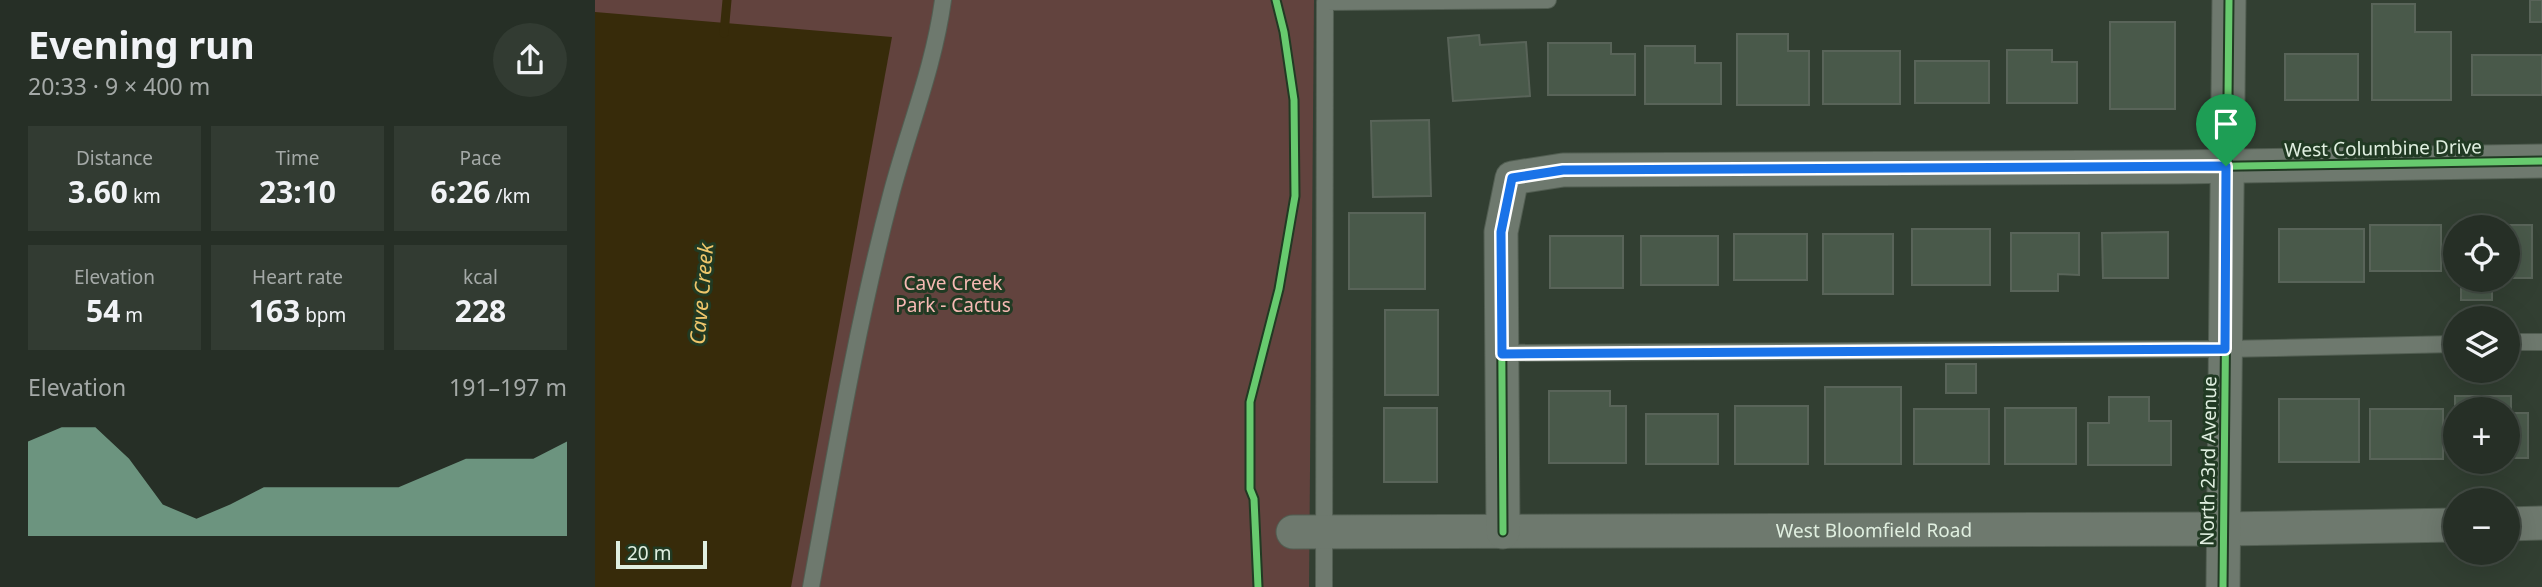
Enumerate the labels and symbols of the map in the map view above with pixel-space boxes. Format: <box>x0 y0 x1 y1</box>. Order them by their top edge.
pin <box>2196 94 2256 166</box>
street label: West Columbine Drive <box>2284 133 2482 163</box>
water label: Cave Creek <box>683 240 720 346</box>
park label: Cave Creek Park - Cactus <box>895 270 1011 318</box>
street label: North 23rd Avenue <box>2194 376 2222 546</box>
street label: West Bloomfield Road <box>1776 517 1972 543</box>
scale bar <box>616 538 707 570</box>

